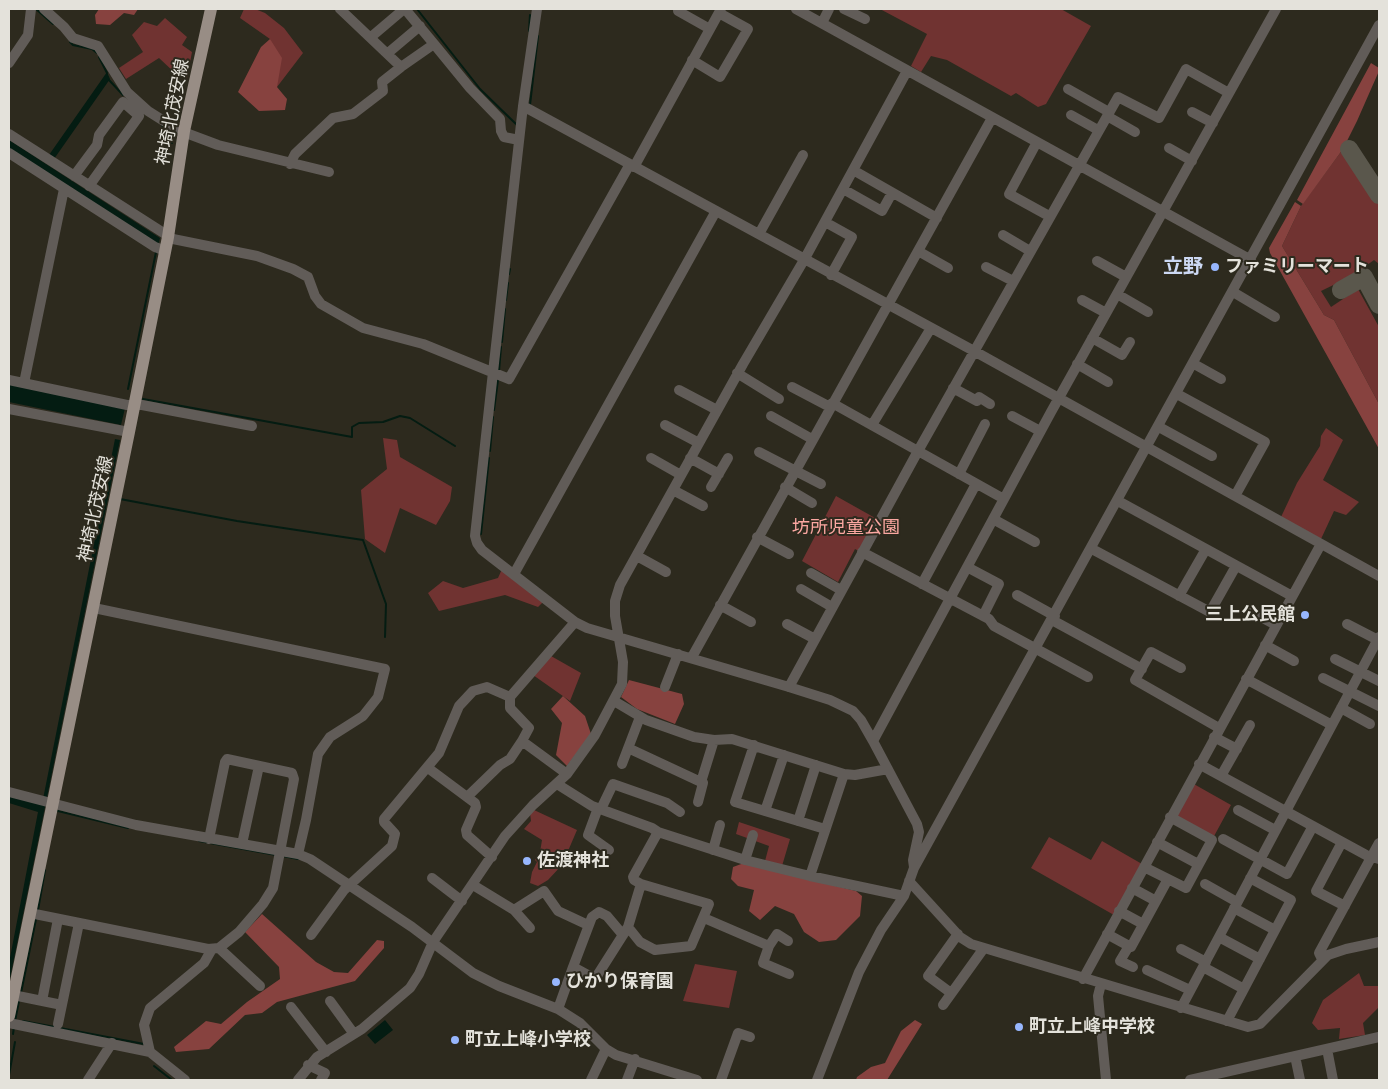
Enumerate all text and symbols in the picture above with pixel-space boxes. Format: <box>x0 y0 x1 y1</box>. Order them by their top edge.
street label: 神埼北茂安線 <box>152 57 194 167</box>
district label: 立野 <box>1163 255 1203 279</box>
place label: ファミリーマート <box>1225 256 1369 278</box>
marker: ファミリーマート <box>1209 261 1221 273</box>
street label: 神埼北茂安線 <box>74 454 118 564</box>
park label: 坊所児童公園 <box>792 517 900 539</box>
place label: 三上公民館 <box>1205 604 1295 626</box>
marker: 三上公民館 <box>1299 609 1311 621</box>
place label: 佐渡神社 <box>537 850 609 872</box>
marker: 佐渡神社 <box>521 855 533 867</box>
place label: ひかり保育園 <box>566 971 674 993</box>
marker: ひかり保育園 <box>550 976 562 988</box>
place label: 町立上峰中学校 <box>1029 1016 1155 1038</box>
marker: 町立上峰中学校 <box>1013 1021 1025 1033</box>
place label: 町立上峰小学校 <box>465 1029 591 1051</box>
marker: 町立上峰小学校 <box>449 1034 461 1046</box>

